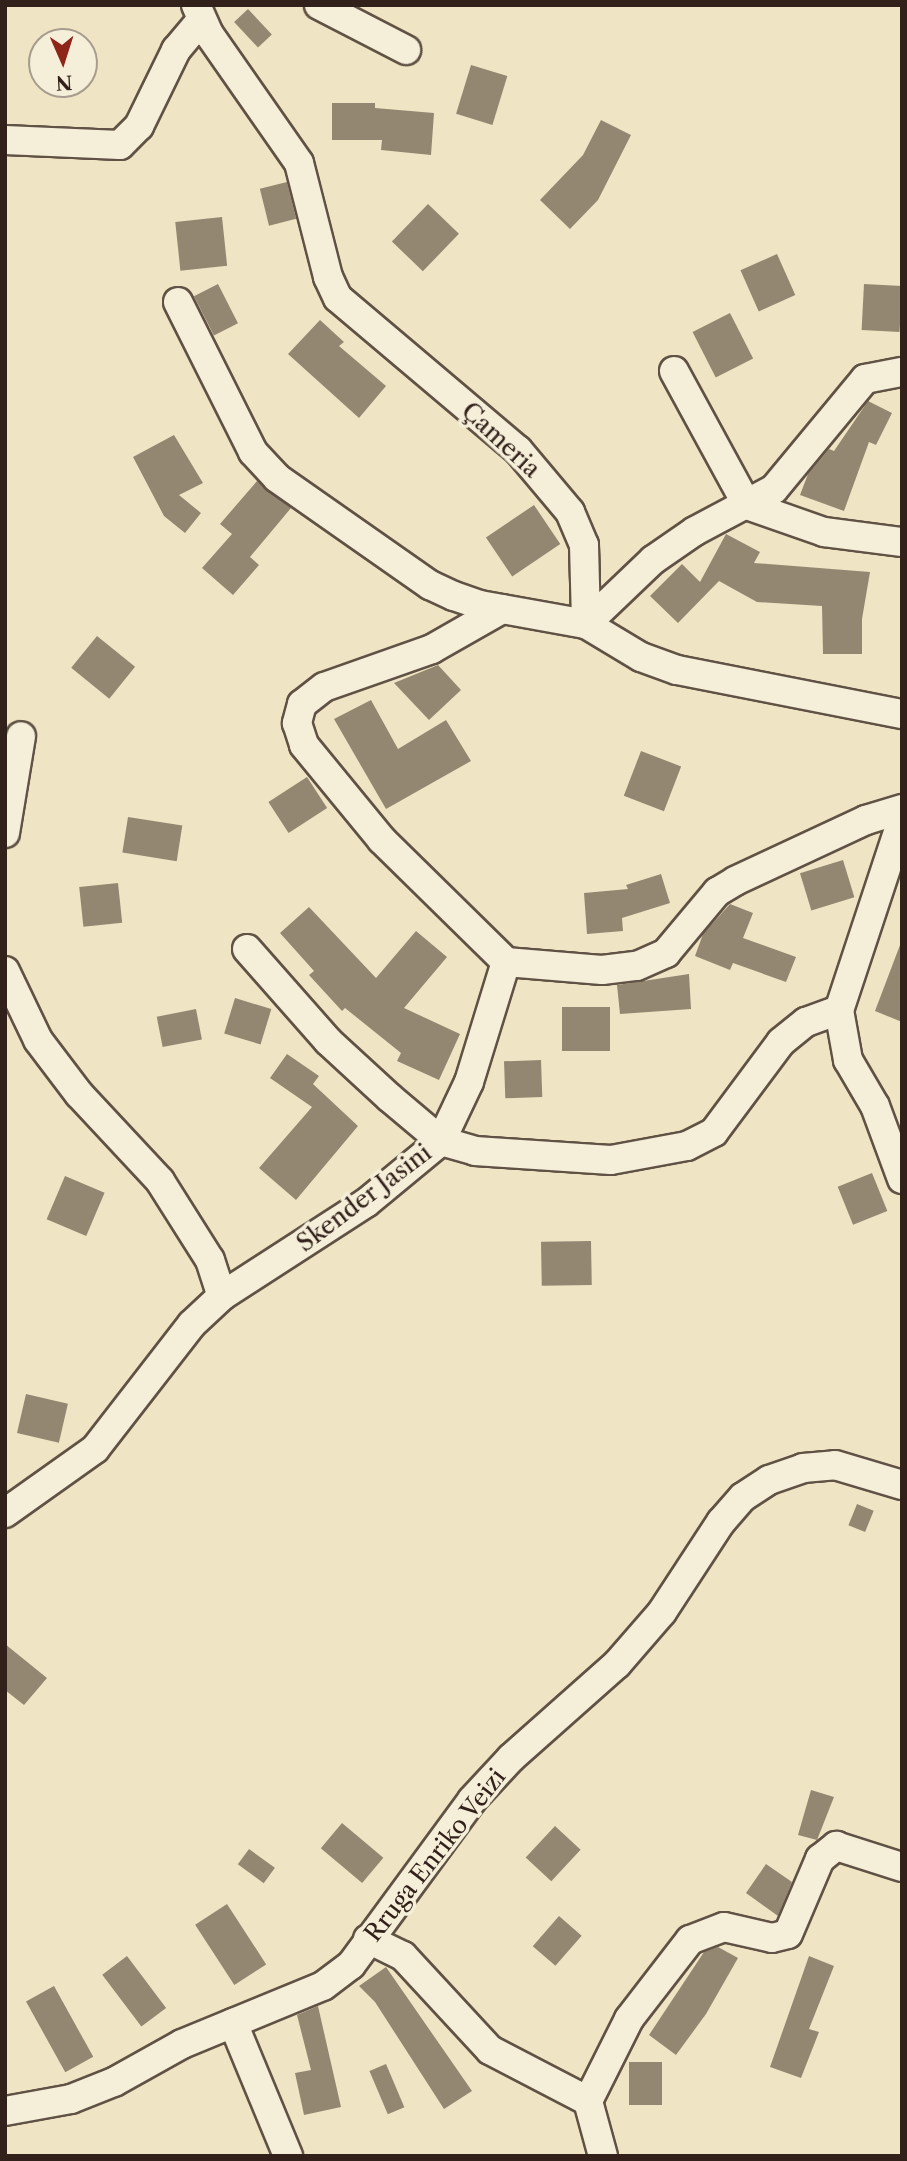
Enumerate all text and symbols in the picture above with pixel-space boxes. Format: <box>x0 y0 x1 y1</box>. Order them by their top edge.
north arrow <box>28 28 98 98</box>
text: N <box>55 71 73 94</box>
street label: Çameria <box>456 396 546 484</box>
street label: Skender Jasini <box>291 1138 437 1258</box>
street label: Rruga Enriko Veizi <box>358 1762 512 1948</box>

